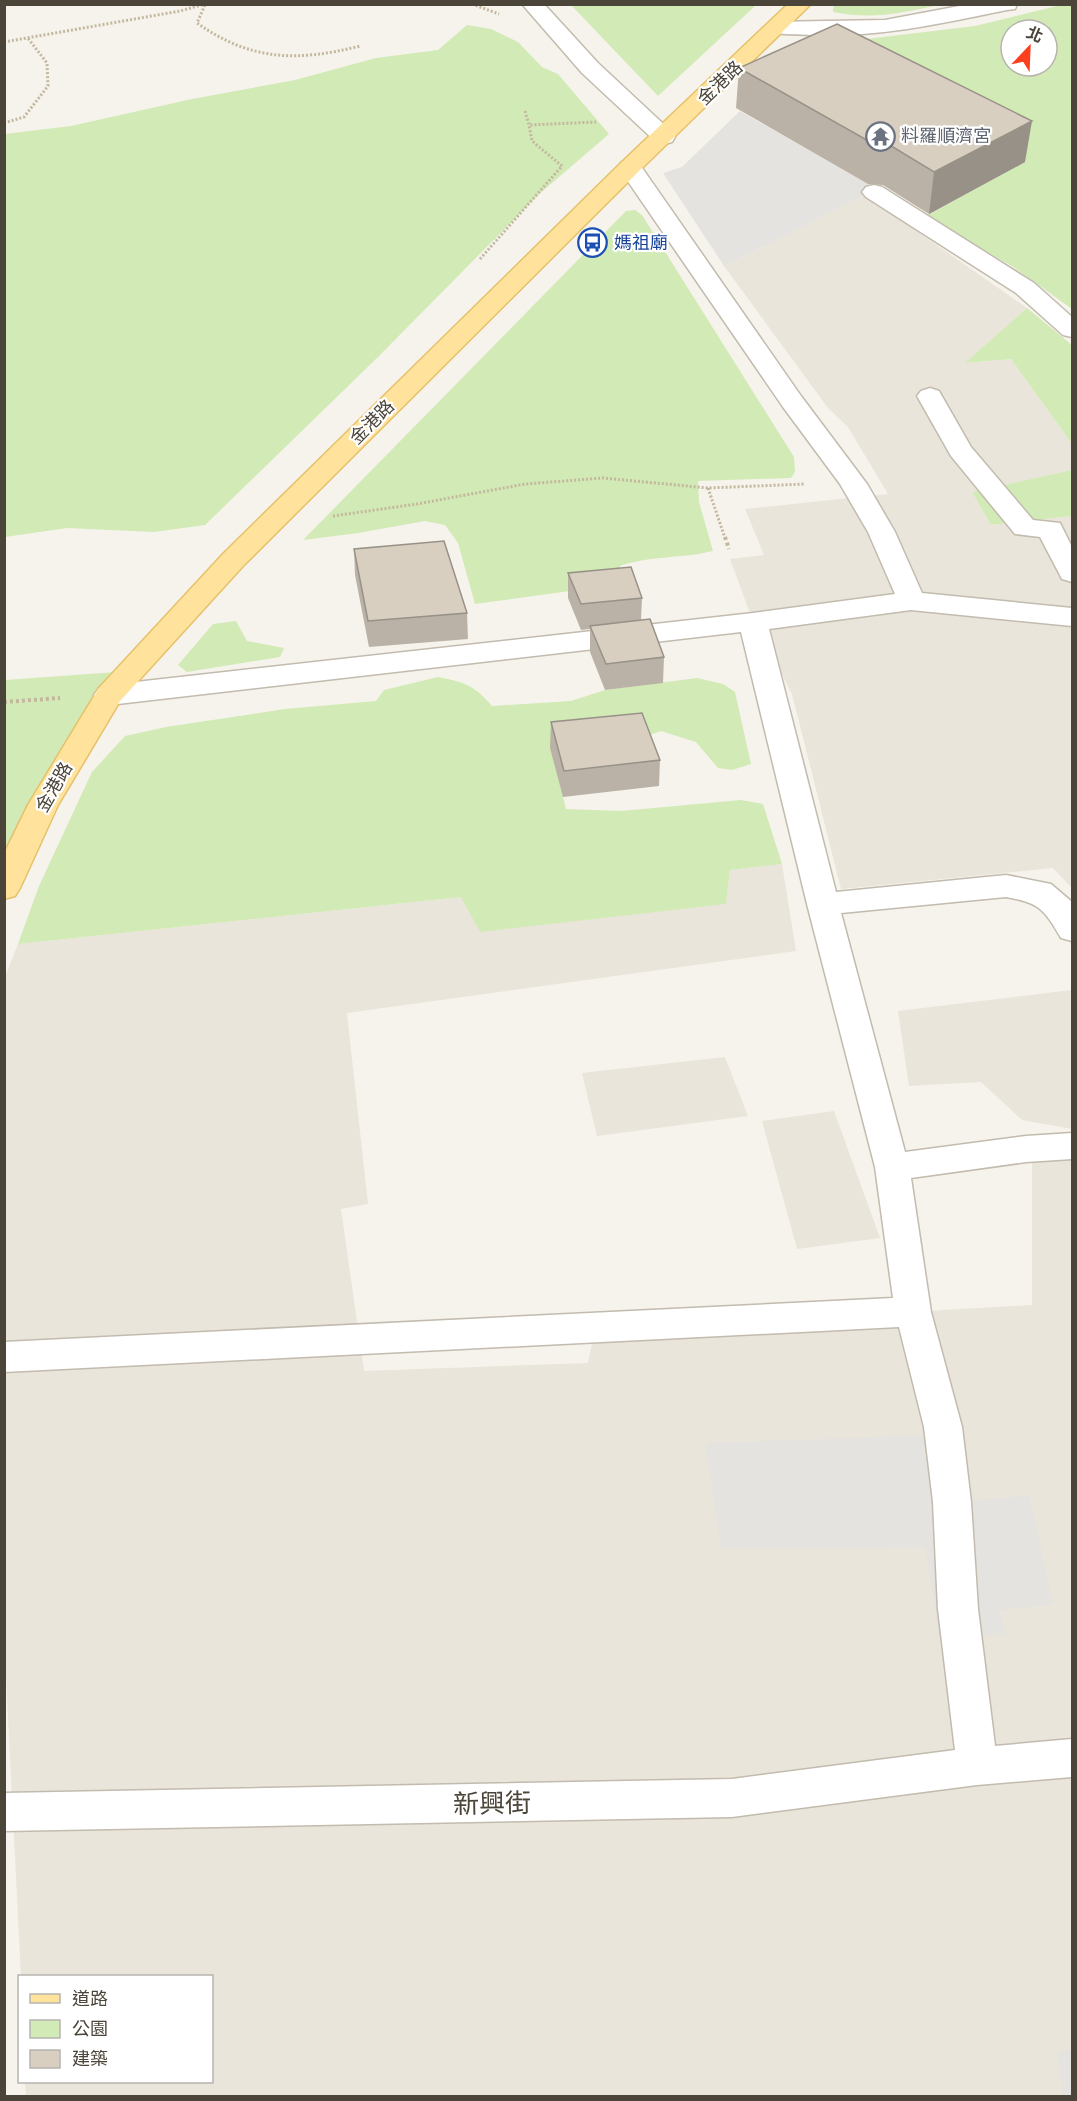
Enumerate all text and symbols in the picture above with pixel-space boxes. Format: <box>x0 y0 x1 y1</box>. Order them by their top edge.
north arrow <box>999 18 1059 78</box>
text: 北 <box>1023 23 1046 47</box>
street label: 金港路 <box>693 56 747 110</box>
temple icon: 料羅順濟宮 <box>864 120 896 152</box>
place label: 料羅順濟宮 <box>901 125 991 147</box>
bus stop icon: 媽祖廟 <box>577 227 609 259</box>
place label: 媽祖廟 <box>614 232 668 254</box>
street label: 金港路 <box>345 395 399 449</box>
street label: 金港路 <box>31 758 77 816</box>
street label: 新興街 <box>453 1788 531 1820</box>
legend <box>18 1975 213 2083</box>
text: 道路 <box>72 1988 108 2010</box>
text: 公園 <box>72 2018 108 2040</box>
text: 建築 <box>72 2048 108 2070</box>

